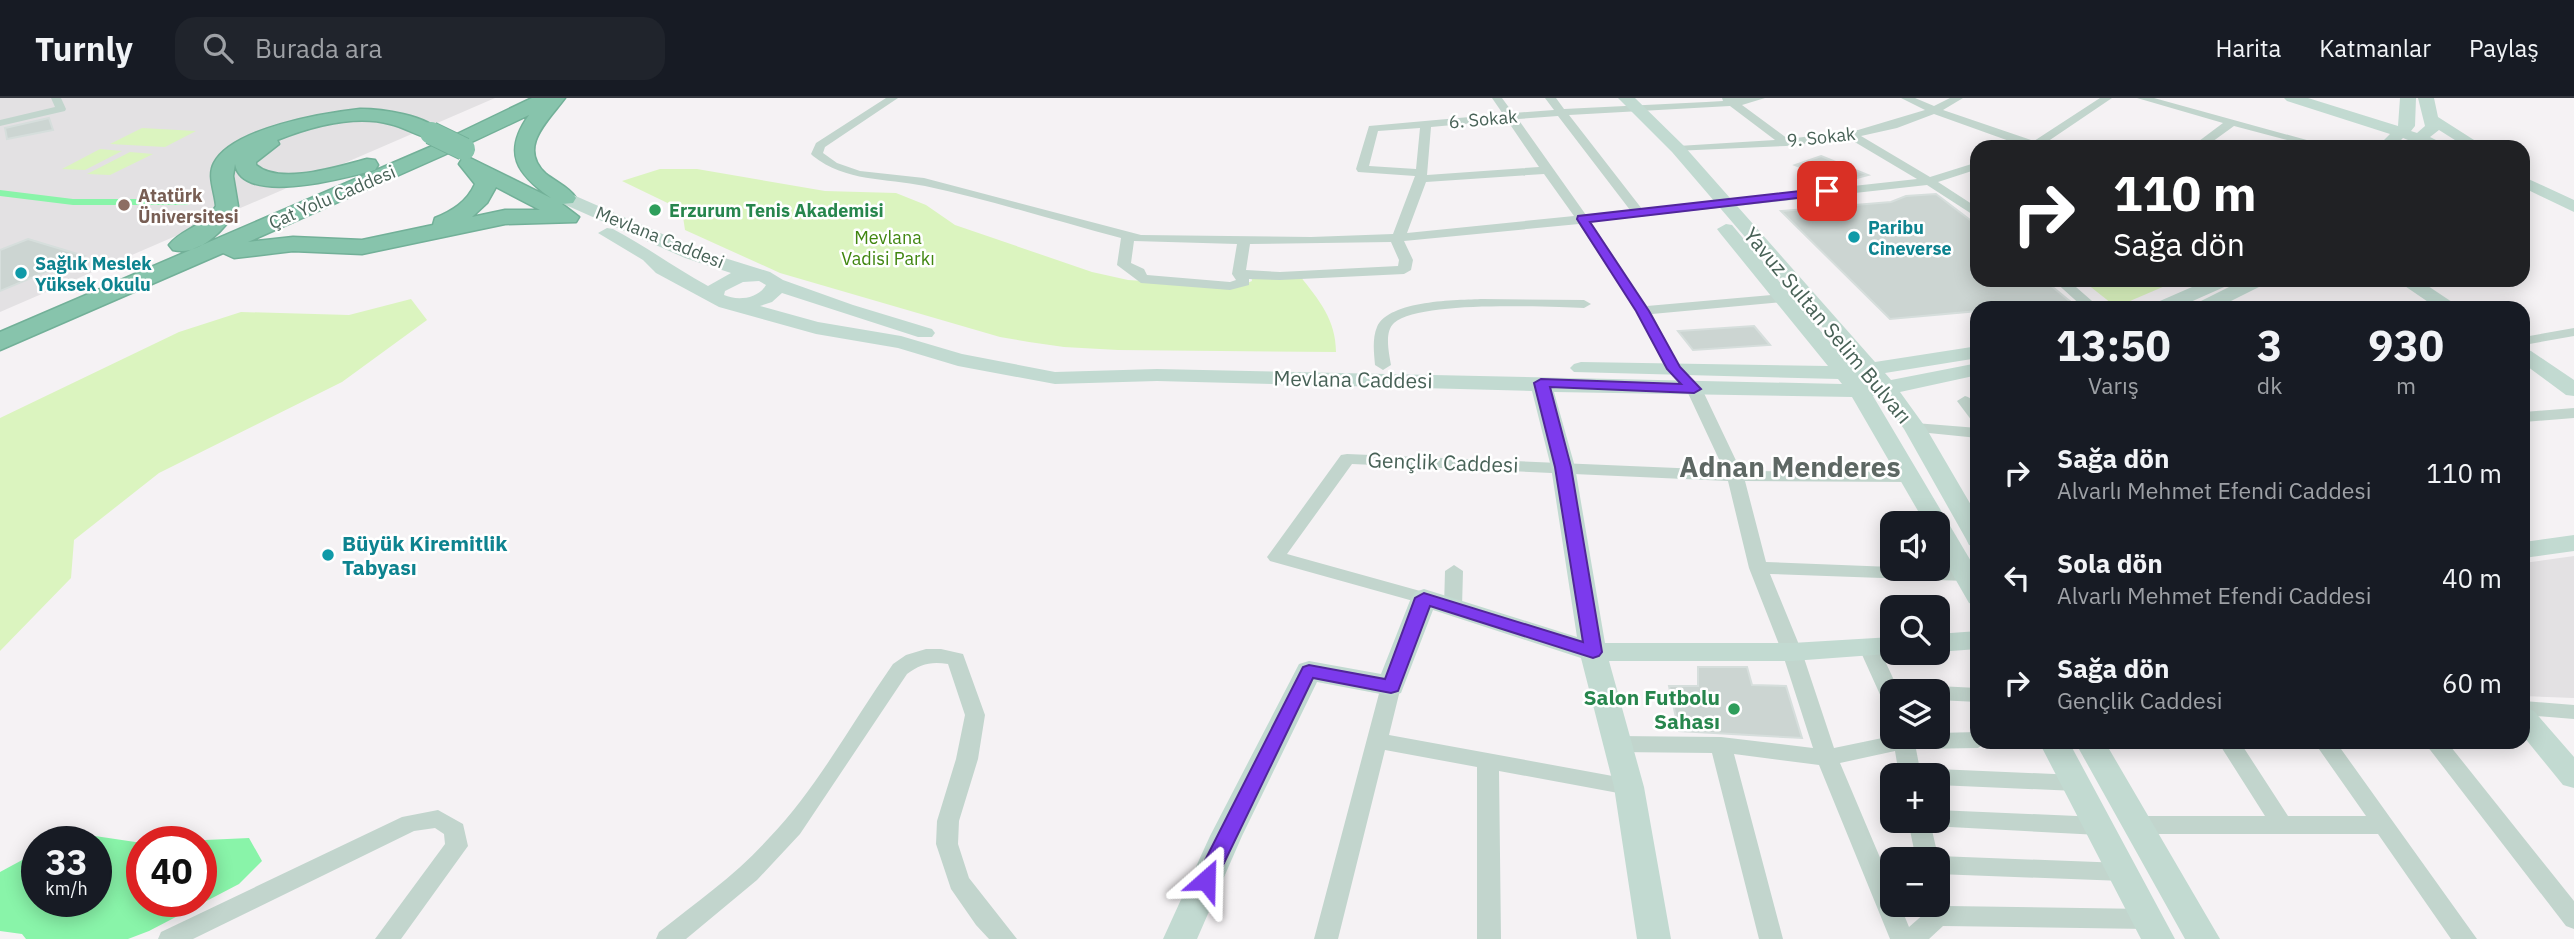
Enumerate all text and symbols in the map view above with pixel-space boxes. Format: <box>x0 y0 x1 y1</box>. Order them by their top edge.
search box <box>175 17 665 80</box>
text: Turnly <box>35 27 133 70</box>
icon: search <box>199 29 237 67</box>
text: Burada ara <box>255 31 382 65</box>
text: Harita <box>2215 32 2281 64</box>
text: Katmanlar <box>2319 32 2431 64</box>
text: Paylaş <box>2469 32 2539 64</box>
street label: 6. Sokak <box>1448 104 1519 133</box>
street label: 9. Sokak <box>1785 122 1857 152</box>
street label: Çat Yolu Caddesi <box>265 160 399 234</box>
pin <box>1797 161 1857 221</box>
text: 110 m <box>2113 161 2257 224</box>
icon: right <box>1998 168 2089 259</box>
icon: arrive <box>1808 172 1846 210</box>
place label: Atatürk Üniversitesi <box>138 184 239 228</box>
marker: Atatürk Üniversitesi <box>116 197 132 213</box>
place label: Erzurum Tenis Akademisi <box>669 199 884 222</box>
street label: Mevlana Caddesi <box>592 201 728 273</box>
marker: Erzurum Tenis Akademisi <box>647 202 663 218</box>
place label: Paribu Cineverse <box>1868 216 1952 260</box>
street label: Yavuz Sultan Selim Bulvarı <box>1738 221 1918 429</box>
text: Sağa dön <box>2113 223 2245 265</box>
park label: Mevlana Vadisi Parkı <box>841 226 935 270</box>
marker: Paribu Cineverse <box>1846 229 1862 245</box>
place label: Sağlık Meslek Yüksek Okulu <box>35 252 152 296</box>
marker: Sağlık Meslek Yüksek Okulu <box>13 265 29 281</box>
text: 13:50 <box>2056 318 2171 373</box>
text: 3 <box>2257 318 2282 373</box>
text: 930 <box>2368 318 2444 373</box>
street label: Mevlana Caddesi <box>1273 364 1433 394</box>
text: Varış <box>2088 370 2139 400</box>
text: dk <box>2257 370 2282 400</box>
text: m <box>2396 370 2416 400</box>
text: Sağa dön <box>2057 441 2169 475</box>
street label: Gençlik Caddesi <box>1367 445 1519 479</box>
district label: Adnan Menderes <box>1679 448 1901 485</box>
icon: right <box>1998 454 2036 492</box>
text: 110 m <box>2426 456 2502 490</box>
text: Alvarlı Mehmet Efendi Caddesi <box>2057 475 2371 505</box>
map controls <box>1880 511 1950 917</box>
button: sound <box>1880 511 1950 581</box>
place label: Büyük Kiremitlik Tabyası <box>342 529 508 581</box>
text: Sola dön <box>2057 546 2163 580</box>
marker: Büyük Kiremitlik Tabyası <box>320 547 336 563</box>
icon: left <box>1998 559 2036 597</box>
text: 40 m <box>2442 561 2502 595</box>
text: Alvarlı Mehmet Efendi Caddesi <box>2057 580 2371 610</box>
button: search <box>1880 595 1950 665</box>
text: Sağa dön <box>2057 651 2169 685</box>
icon: right <box>1998 664 2036 702</box>
text: 60 m <box>2442 666 2502 700</box>
button: layers <box>1880 679 1950 749</box>
place label: Salon Futbolu Sahası <box>1583 683 1720 735</box>
text: Gençlik Caddesi <box>2057 685 2223 715</box>
marker: Salon Futbolu Sahası <box>1726 701 1742 717</box>
button: + <box>1880 763 1950 833</box>
speed limit sign: 40 <box>126 826 217 917</box>
text: 33 <box>45 839 88 885</box>
position arrow <box>1169 843 1243 917</box>
button: − <box>1880 847 1950 917</box>
text: km/h <box>45 877 88 900</box>

